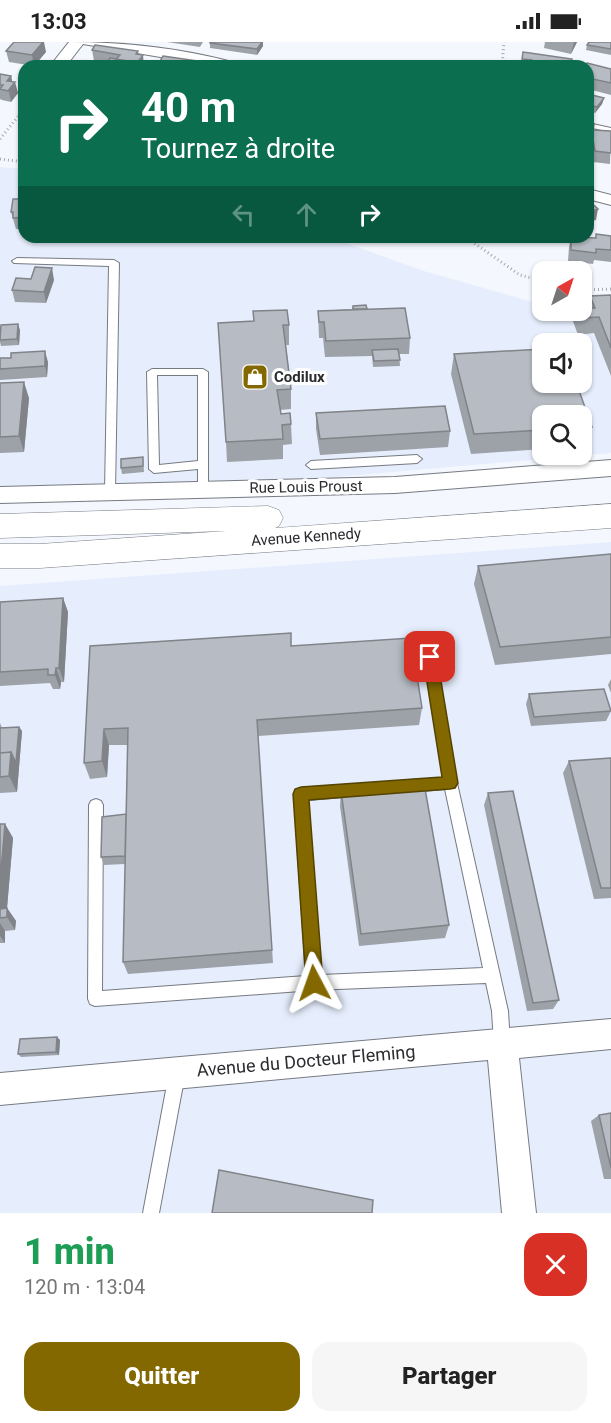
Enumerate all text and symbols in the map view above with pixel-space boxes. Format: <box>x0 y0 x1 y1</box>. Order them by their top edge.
text: 13:03 <box>30 9 87 34</box>
text: 40 m <box>141 83 236 132</box>
icon: right <box>42 84 120 162</box>
text: Tournez à droite <box>141 133 335 165</box>
icon: left <box>227 198 260 231</box>
icon: ahead <box>290 198 323 231</box>
icon: right <box>353 198 386 231</box>
north arrow <box>532 261 592 321</box>
map controls <box>532 261 592 465</box>
button: sound <box>532 333 592 393</box>
shop icon: Codilux <box>240 362 270 392</box>
place label: Codilux <box>274 368 325 386</box>
button: search <box>532 405 592 465</box>
street label: Rue Louis Proust <box>249 477 363 497</box>
street label: Avenue Kennedy <box>250 524 362 550</box>
pin <box>404 631 455 682</box>
icon: arrive <box>413 640 446 673</box>
position arrow <box>282 951 346 1015</box>
street label: Avenue du Docteur Fleming <box>196 1040 416 1081</box>
text: 1 min <box>24 1231 115 1273</box>
button: close <box>524 1233 587 1296</box>
text: 120 m · 13:04 <box>24 1275 145 1299</box>
button: Quitter <box>24 1342 300 1411</box>
button: Partager <box>312 1342 587 1411</box>

